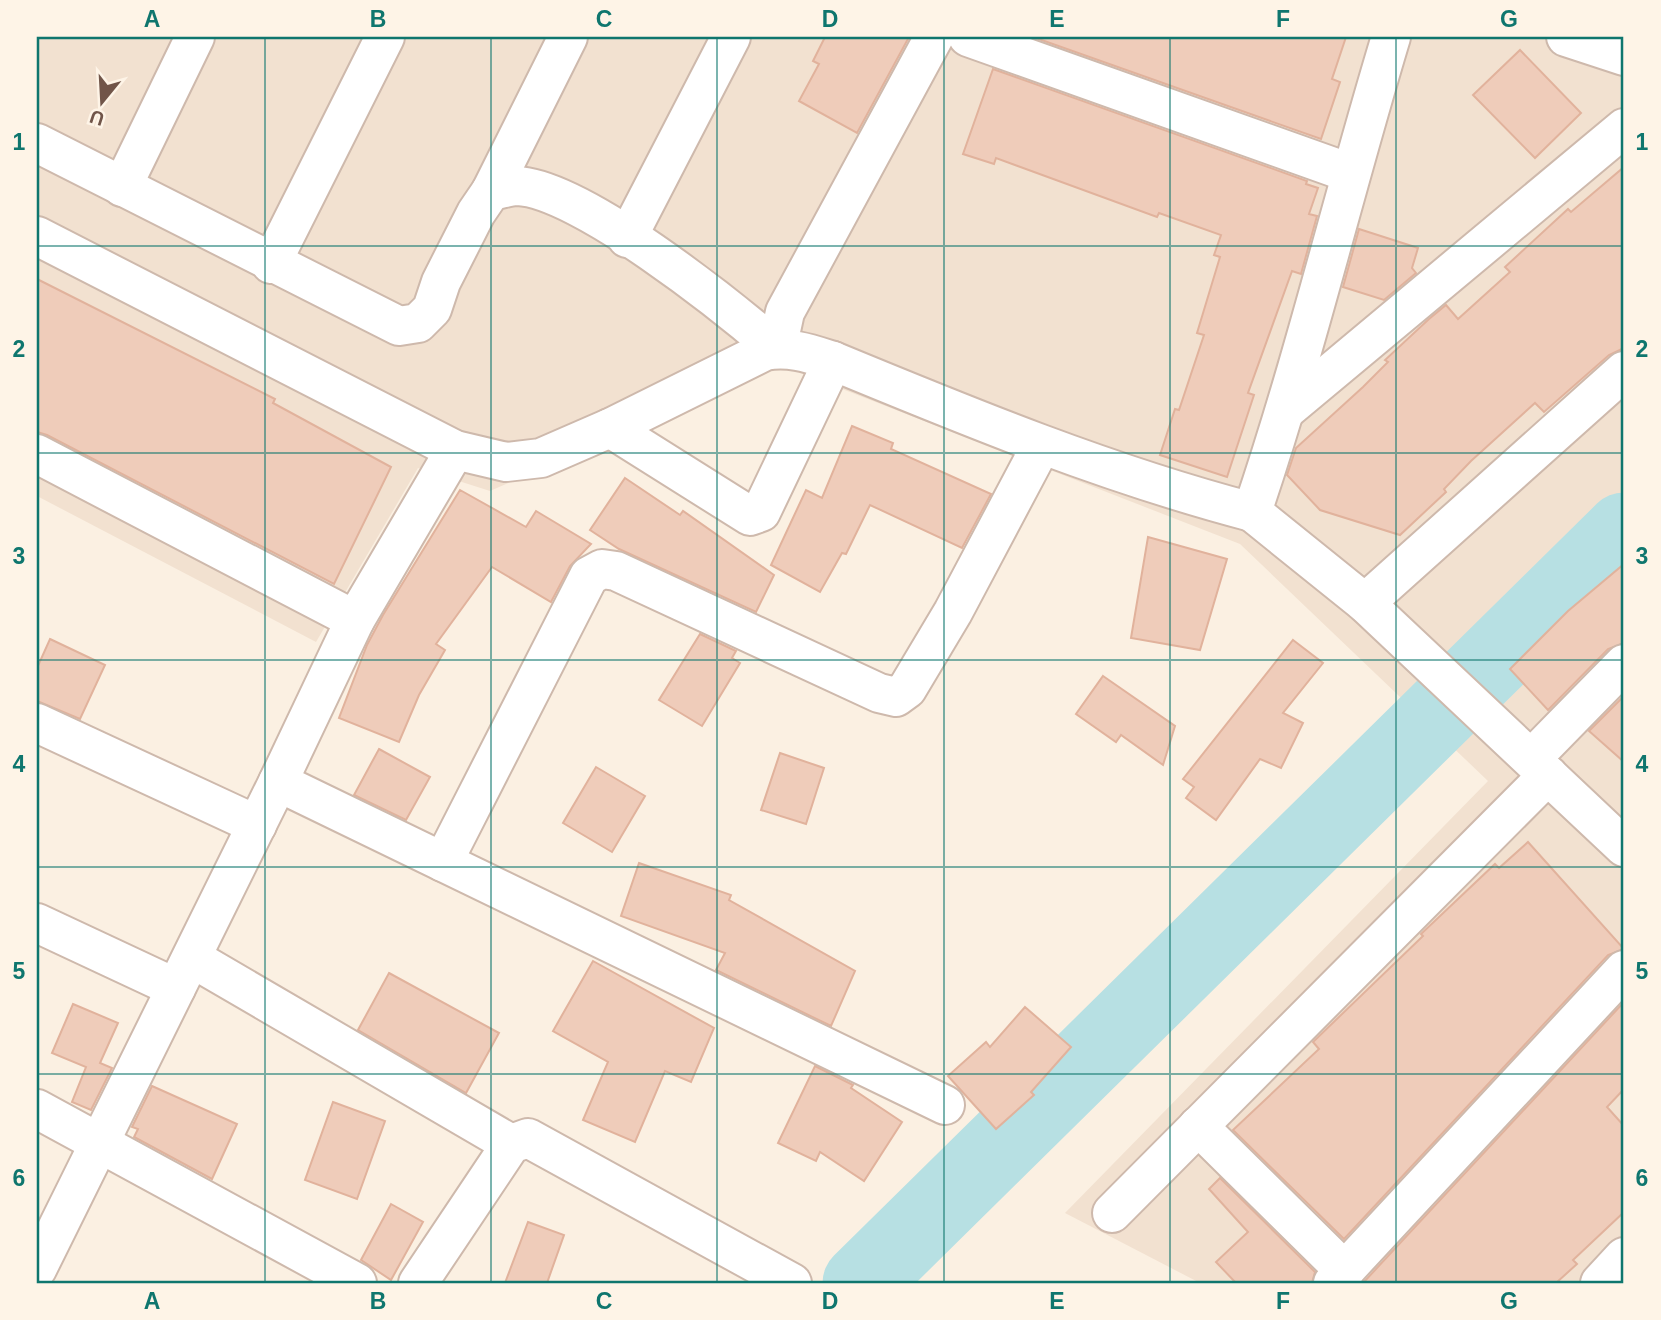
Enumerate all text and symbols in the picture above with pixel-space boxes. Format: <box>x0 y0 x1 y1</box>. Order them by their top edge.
text: A <box>144 6 160 32</box>
text: B <box>370 6 386 32</box>
text: C <box>596 6 612 32</box>
text: D <box>822 6 838 32</box>
text: E <box>1049 6 1065 32</box>
text: F <box>1276 6 1290 32</box>
text: G <box>1500 6 1518 32</box>
north arrow <box>66 66 136 136</box>
text: U <box>87 106 107 130</box>
text: 1 <box>13 129 26 155</box>
text: 1 <box>1636 129 1649 155</box>
text: 2 <box>13 336 25 362</box>
text: 2 <box>1636 336 1648 362</box>
text: 3 <box>13 543 25 569</box>
text: 3 <box>1636 543 1648 569</box>
text: 4 <box>13 751 26 777</box>
text: 4 <box>1636 751 1649 777</box>
text: 5 <box>13 958 26 984</box>
text: 5 <box>1636 958 1649 984</box>
text: 6 <box>13 1165 25 1191</box>
text: 6 <box>1636 1165 1648 1191</box>
text: A <box>144 1288 160 1314</box>
text: B <box>370 1288 386 1314</box>
text: C <box>596 1288 612 1314</box>
text: D <box>822 1288 838 1314</box>
text: E <box>1049 1288 1065 1314</box>
text: F <box>1276 1288 1290 1314</box>
text: G <box>1500 1288 1518 1314</box>

